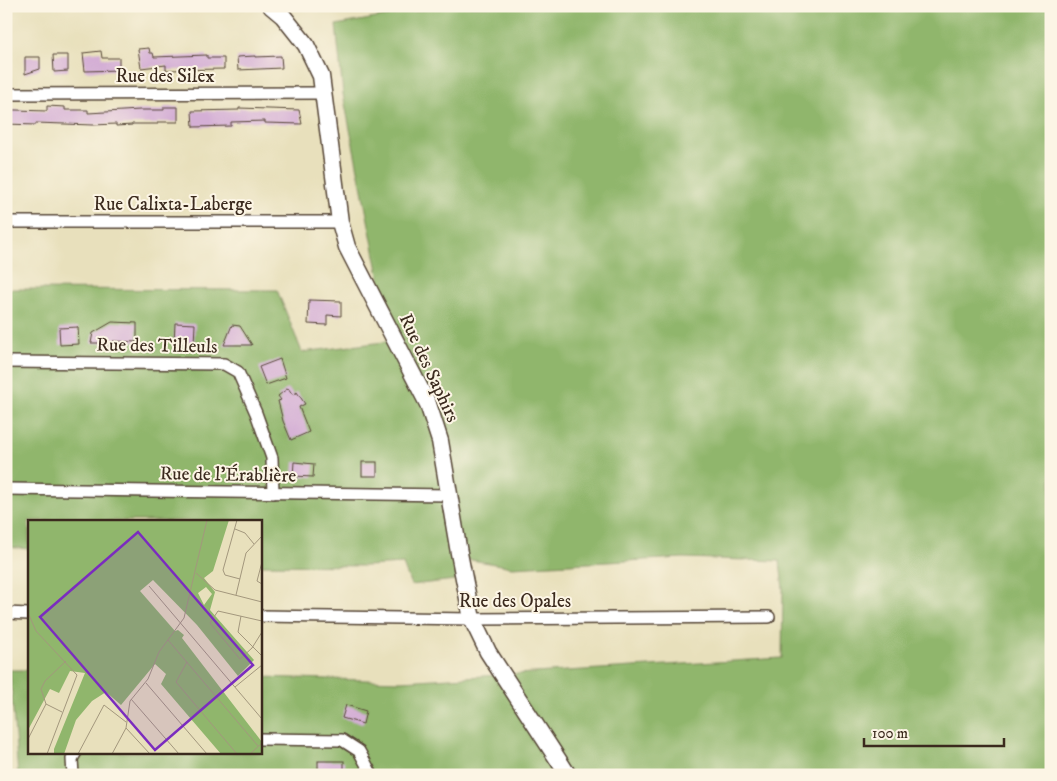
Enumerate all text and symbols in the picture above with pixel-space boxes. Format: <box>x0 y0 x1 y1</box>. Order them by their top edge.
street label: Rue des Silex <box>115 65 215 88</box>
street label: Rue Calixta-Laberge <box>94 193 253 216</box>
street label: Rue des Saphirs <box>394 310 464 426</box>
street label: Rue des Tilleuls <box>96 333 218 359</box>
street label: Rue de l'Érablière <box>160 461 297 488</box>
inset map <box>28 520 261 754</box>
street label: Rue des Opales <box>459 590 571 613</box>
scale bar <box>864 716 1004 748</box>
text: 100 m <box>872 724 908 743</box>

